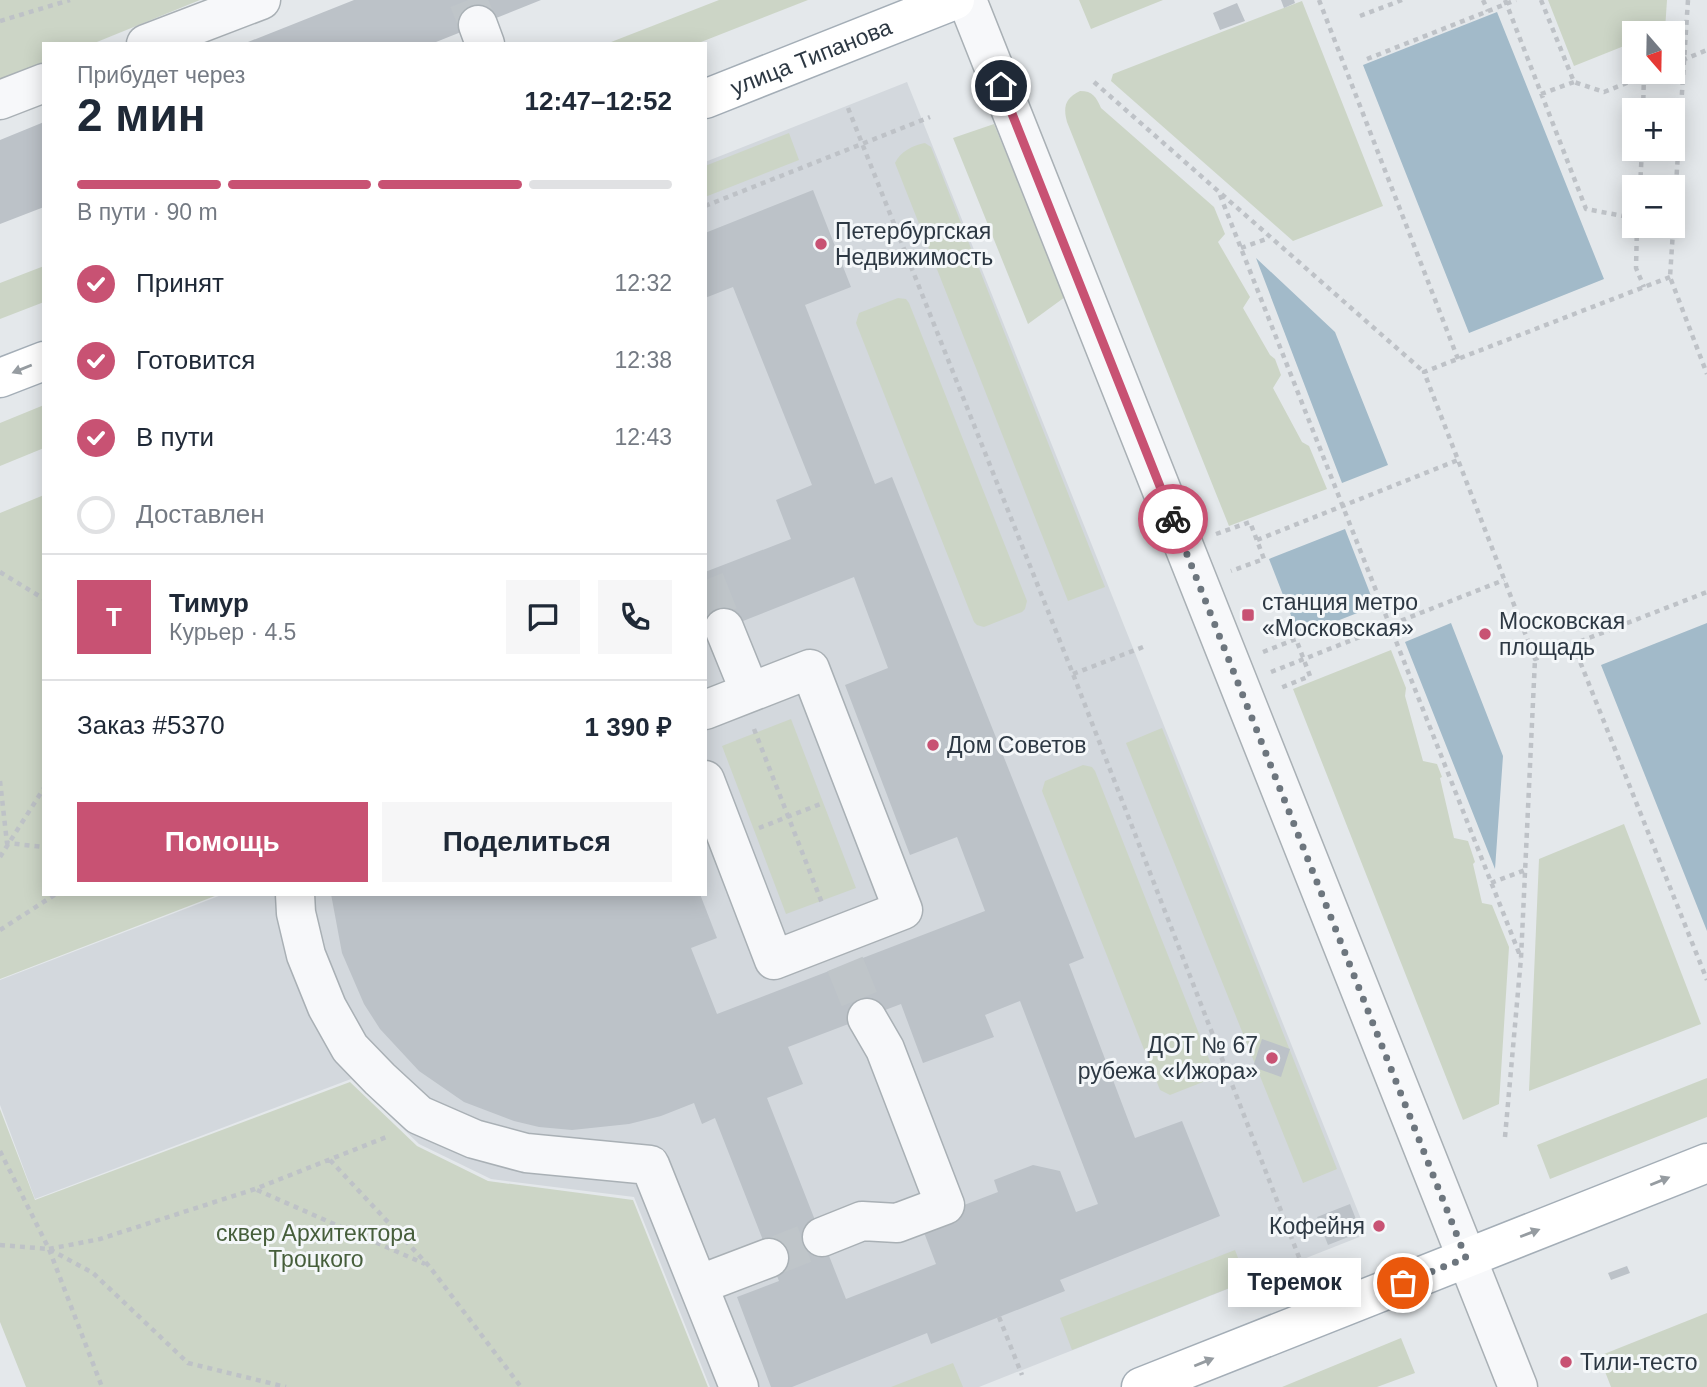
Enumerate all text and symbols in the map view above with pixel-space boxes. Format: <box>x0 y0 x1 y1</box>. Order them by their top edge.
street label: улица Типанова <box>727 13 896 101</box>
north arrow <box>1622 21 1685 84</box>
map controls <box>1622 21 1685 238</box>
pin <box>971 56 1031 116</box>
text: Прибудет через <box>77 62 245 88</box>
icon: home <box>982 67 1020 105</box>
text: 12:47–12:52 <box>525 86 672 116</box>
text: 2 мин <box>77 89 205 141</box>
button: + <box>1622 98 1685 161</box>
button: − <box>1622 175 1685 238</box>
text: В пути · 90 m <box>77 199 218 225</box>
place label: Петербургская Недвижимость <box>835 218 993 270</box>
marker: Петербургская Недвижимость <box>813 236 829 252</box>
icon: check <box>77 265 115 303</box>
text: Принят <box>136 268 224 298</box>
text: 12:32 <box>614 270 672 296</box>
icon: check <box>77 342 115 380</box>
text: Готовится <box>136 345 255 375</box>
text: 12:38 <box>614 347 672 373</box>
one-way arrow <box>11 364 32 375</box>
icon: check <box>77 419 115 457</box>
text: В пути <box>136 422 214 452</box>
text: 12:43 <box>614 424 672 450</box>
courier <box>1138 484 1208 554</box>
text: Доставлен <box>136 499 265 529</box>
icon: bike <box>1154 500 1192 538</box>
button: chat <box>506 580 580 654</box>
button: phone <box>598 580 672 654</box>
text: Тимур <box>169 588 249 618</box>
place label: станция метро «Московская» <box>1262 589 1418 641</box>
text: Т <box>106 602 122 632</box>
marker: станция метро «Московская» <box>1240 607 1256 623</box>
place label: Московская площадь <box>1499 608 1625 660</box>
text: Курьер · 4.5 <box>169 619 296 645</box>
marker: Московская площадь <box>1477 626 1493 642</box>
text: Заказ #5370 <box>77 710 225 740</box>
text: 1 390 ₽ <box>585 712 672 742</box>
place label: Дом Советов <box>947 732 1087 758</box>
marker: Дом Советов <box>925 737 941 753</box>
button: Помощь <box>77 802 368 882</box>
button: Поделиться <box>382 802 672 882</box>
place label: ДОТ № 67 рубежа «Ижора» <box>1078 1032 1258 1084</box>
marker: ДОТ № 67 рубежа «Ижора» <box>1264 1050 1280 1066</box>
one-way arrow <box>1650 1176 1671 1187</box>
place label: Кофейня <box>1269 1213 1365 1239</box>
marker: Кофейня <box>1371 1218 1387 1234</box>
park label: сквер Архитектора Троцкого <box>216 1220 416 1272</box>
one-way arrow <box>1519 1227 1540 1238</box>
pin <box>1373 1253 1433 1313</box>
callout: Теремок <box>1228 1258 1361 1308</box>
icon: bag <box>1384 1264 1422 1302</box>
text: Теремок <box>1247 1269 1342 1295</box>
place label: Тили-тесто <box>1580 1349 1697 1375</box>
marker: Тили-тесто <box>1558 1354 1574 1370</box>
one-way arrow <box>1194 1356 1215 1367</box>

